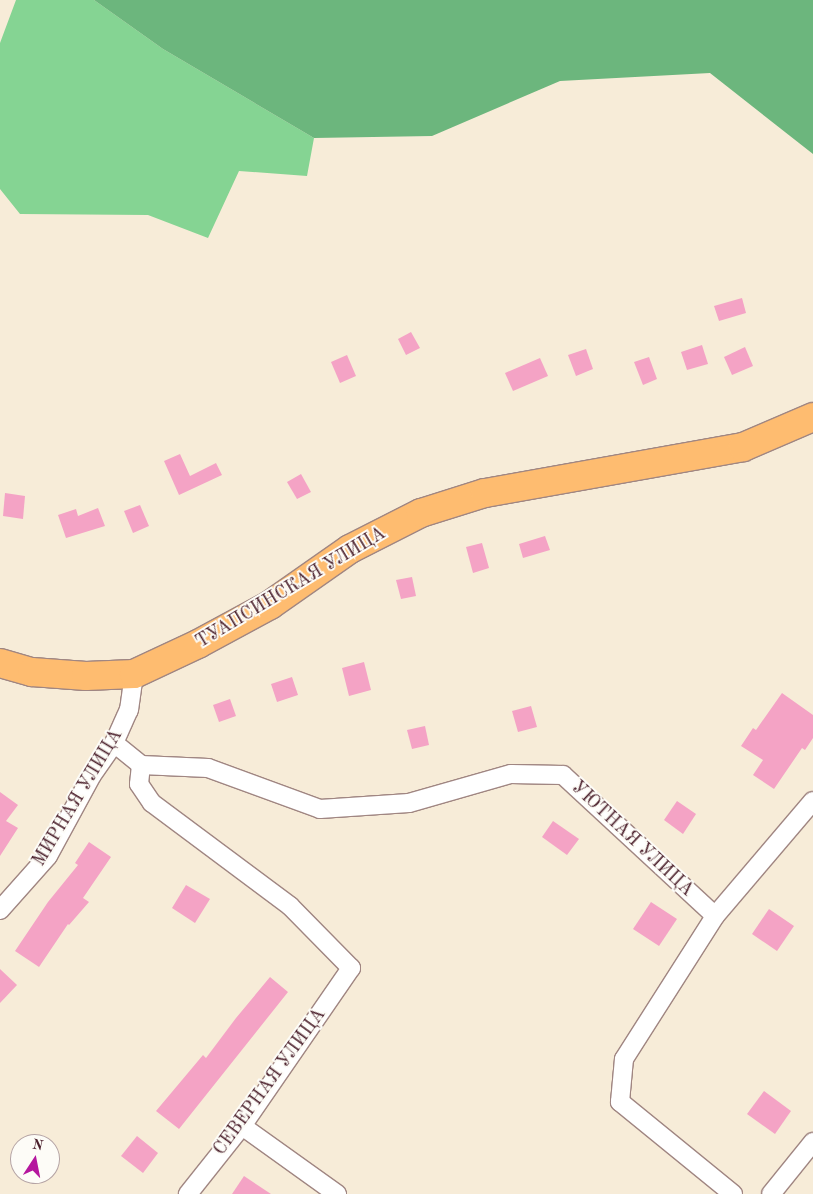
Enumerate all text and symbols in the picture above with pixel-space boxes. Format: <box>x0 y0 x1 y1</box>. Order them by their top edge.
street label: ТУАПСИНСКАЯ УЛИЦА <box>192 523 390 653</box>
street label: МИРНАЯ УЛИЦА <box>29 726 127 870</box>
street label: УЮТНАЯ УЛИЦА <box>566 777 698 901</box>
street label: СЕВЕРНАЯ УЛИЦА <box>209 1004 331 1160</box>
north arrow <box>10 1134 60 1184</box>
text: N <box>31 1137 44 1153</box>

